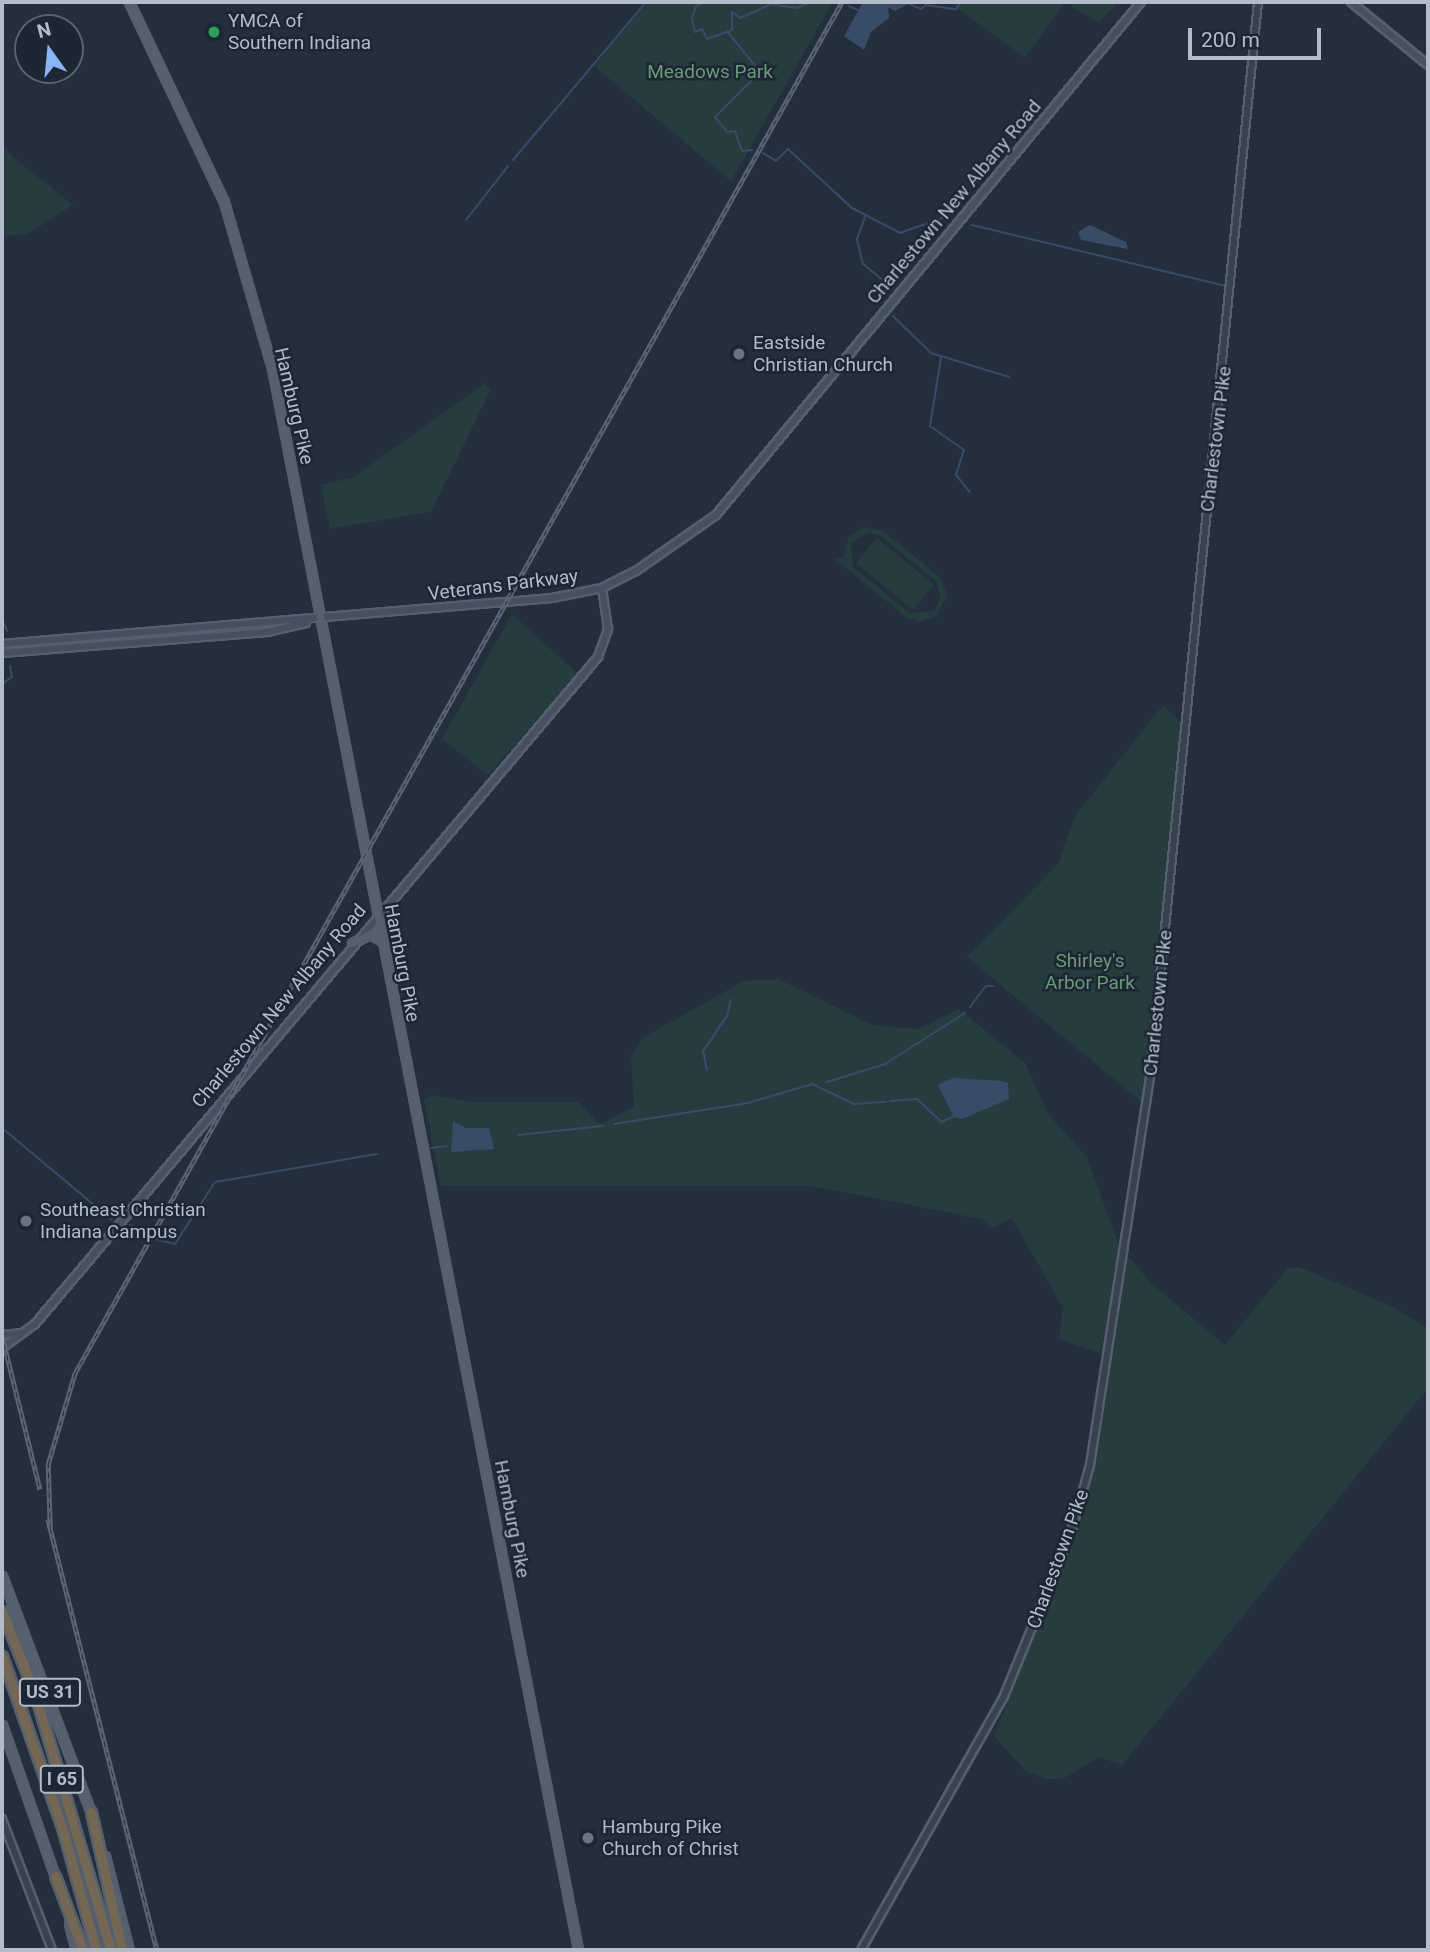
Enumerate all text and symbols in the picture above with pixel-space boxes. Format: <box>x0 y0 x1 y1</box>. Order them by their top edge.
place label: YMCA of Southern Indiana <box>228 10 371 54</box>
north arrow <box>14 14 84 84</box>
scale bar <box>1192 14 1325 58</box>
text: N <box>35 17 53 43</box>
marker: YMCA of Southern Indiana <box>206 24 222 40</box>
text: 200 m <box>1201 28 1260 52</box>
park label: Meadows Park <box>647 61 773 83</box>
street label: Charlestown New Albany Road <box>862 96 1046 308</box>
place label: Eastside Christian Church <box>753 332 893 376</box>
street label: Hamburg Pike <box>269 345 319 467</box>
marker: Eastside Christian Church <box>731 346 747 362</box>
street label: Charlestown Pike <box>1196 365 1236 513</box>
street label: Veterans Parkway <box>427 564 579 606</box>
street label: Charlestown New Albany Road <box>187 900 371 1112</box>
street label: Hamburg Pike <box>379 902 425 1024</box>
street label: Charlestown Pike <box>1139 929 1177 1077</box>
park label: Shirley's Arbor Park <box>1045 950 1135 994</box>
place label: Southeast Christian Indiana Campus <box>40 1199 206 1243</box>
marker: Southeast Christian Indiana Campus <box>18 1213 34 1229</box>
street label: Hamburg Pike <box>489 1458 535 1580</box>
street label: Charlestown Pike <box>1022 1486 1094 1632</box>
road number: US 31 <box>19 1678 82 1707</box>
road number: I 65 <box>39 1764 85 1794</box>
place label: Hamburg Pike Church of Christ <box>602 1816 739 1860</box>
marker: Hamburg Pike Church of Christ <box>580 1830 596 1846</box>

